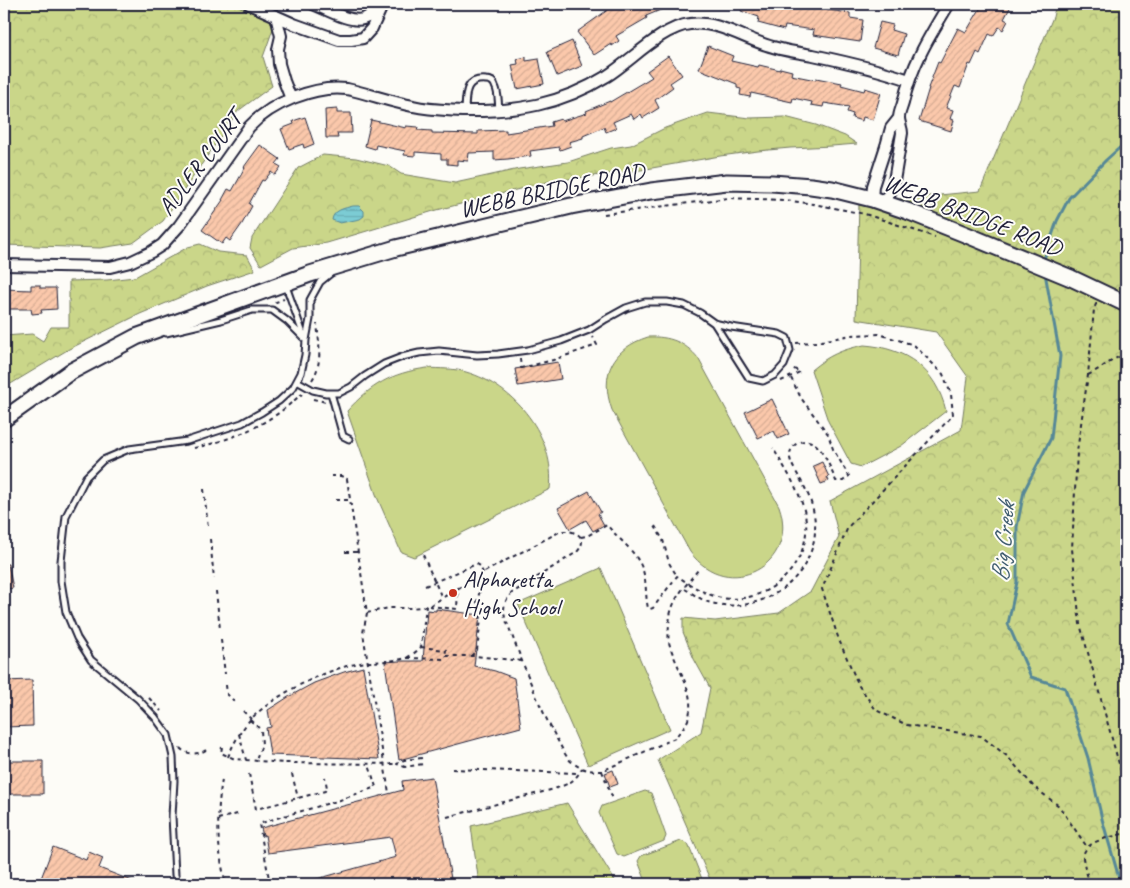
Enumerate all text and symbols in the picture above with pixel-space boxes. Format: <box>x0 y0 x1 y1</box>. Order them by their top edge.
street label: ADLER COURT <box>151 100 253 221</box>
street label: WEBB BRIDGE ROAD <box>457 155 649 224</box>
street label: WEBB BRIDGE ROAD <box>880 167 1068 263</box>
water label: Big Creek <box>984 496 1023 583</box>
place label: Alpharetta High School <box>463 564 563 622</box>
marker: Alpharetta High School <box>447 587 459 599</box>

